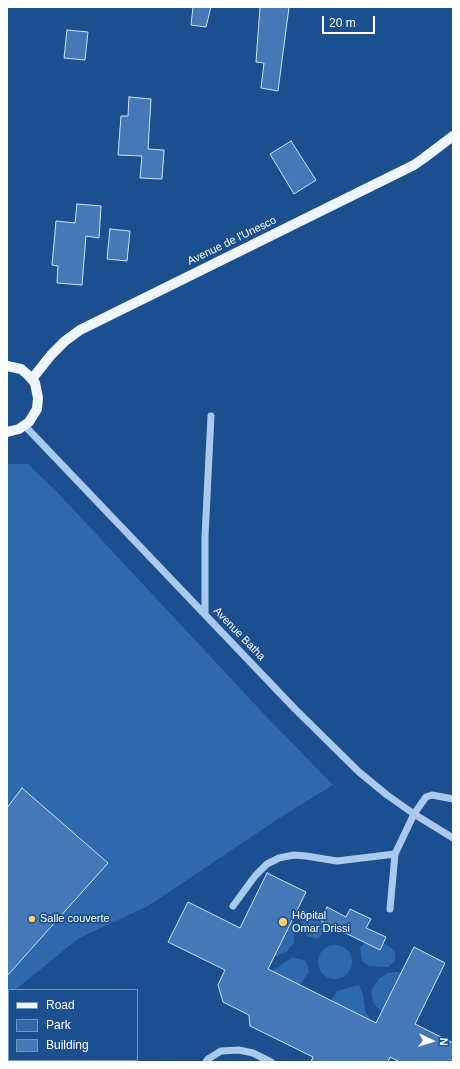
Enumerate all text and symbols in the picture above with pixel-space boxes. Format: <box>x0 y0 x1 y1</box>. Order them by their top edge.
scale bar <box>324 8 377 34</box>
text: 20 m <box>329 16 356 30</box>
street label: Avenue de l'Unesco <box>185 214 279 268</box>
street label: Avenue Batha <box>210 605 268 663</box>
place label: Hôpital Omar Drissi <box>292 909 350 935</box>
place label: Salle couverte <box>40 912 110 926</box>
marker: Salle couverte <box>27 914 37 924</box>
marker: Hôpital Omar Drissi <box>277 916 289 928</box>
legend <box>8 989 138 1061</box>
text: Road <box>46 998 75 1012</box>
text: Park <box>46 1018 71 1032</box>
north arrow <box>412 1021 452 1061</box>
text: N <box>438 1037 450 1046</box>
text: Building <box>46 1038 89 1052</box>

